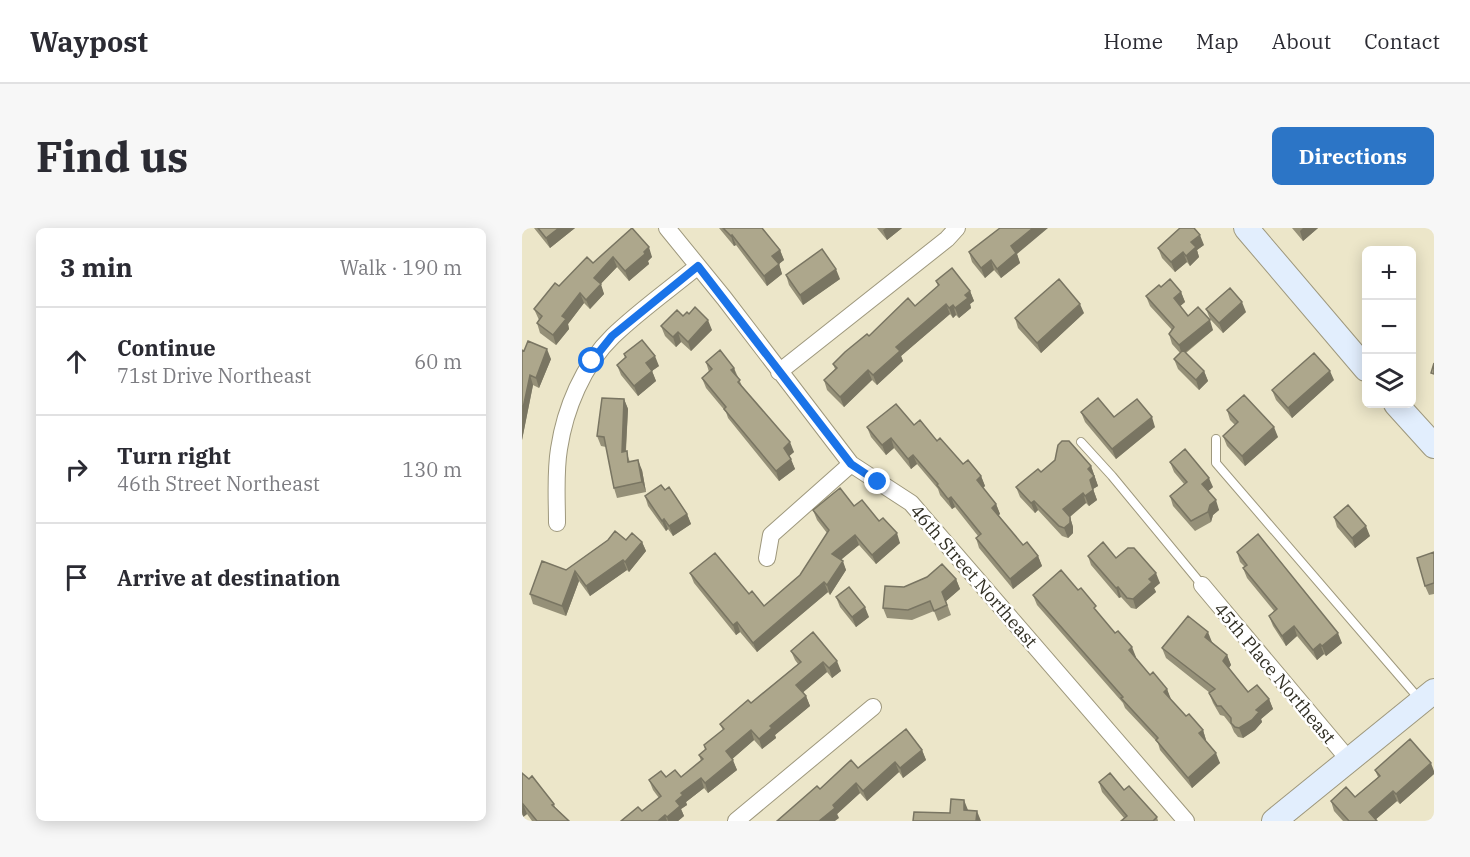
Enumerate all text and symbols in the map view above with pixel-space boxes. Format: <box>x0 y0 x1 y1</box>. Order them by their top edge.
text: Waypost <box>30 23 148 60</box>
text: Home <box>1103 27 1163 55</box>
text: Map <box>1196 27 1239 55</box>
text: About <box>1272 27 1331 55</box>
text: Contact <box>1364 27 1440 55</box>
button: Directions <box>1272 127 1434 185</box>
text: Find us <box>36 129 188 184</box>
map controls <box>1362 246 1416 408</box>
button: + <box>1362 246 1416 300</box>
text: 3 min <box>60 250 133 284</box>
text: Walk · 190 m <box>340 254 462 281</box>
button: − <box>1362 300 1416 354</box>
text: Continue <box>117 333 216 362</box>
icon: ahead <box>60 345 93 378</box>
route start <box>578 347 604 373</box>
text: 60 m <box>414 348 462 375</box>
button: layers <box>1362 354 1416 408</box>
text: 71st Drive Northeast <box>117 362 311 389</box>
text: Turn right <box>117 441 231 470</box>
icon: right <box>60 453 93 486</box>
text: 130 m <box>402 456 462 483</box>
route end <box>864 468 890 494</box>
text: 46th Street Northeast <box>117 470 320 497</box>
street label: 46th Street Northeast <box>905 500 1043 652</box>
icon: arrive <box>60 561 93 594</box>
text: Arrive at destination <box>117 563 340 592</box>
street label: 45th Place Northeast <box>1209 598 1341 748</box>

